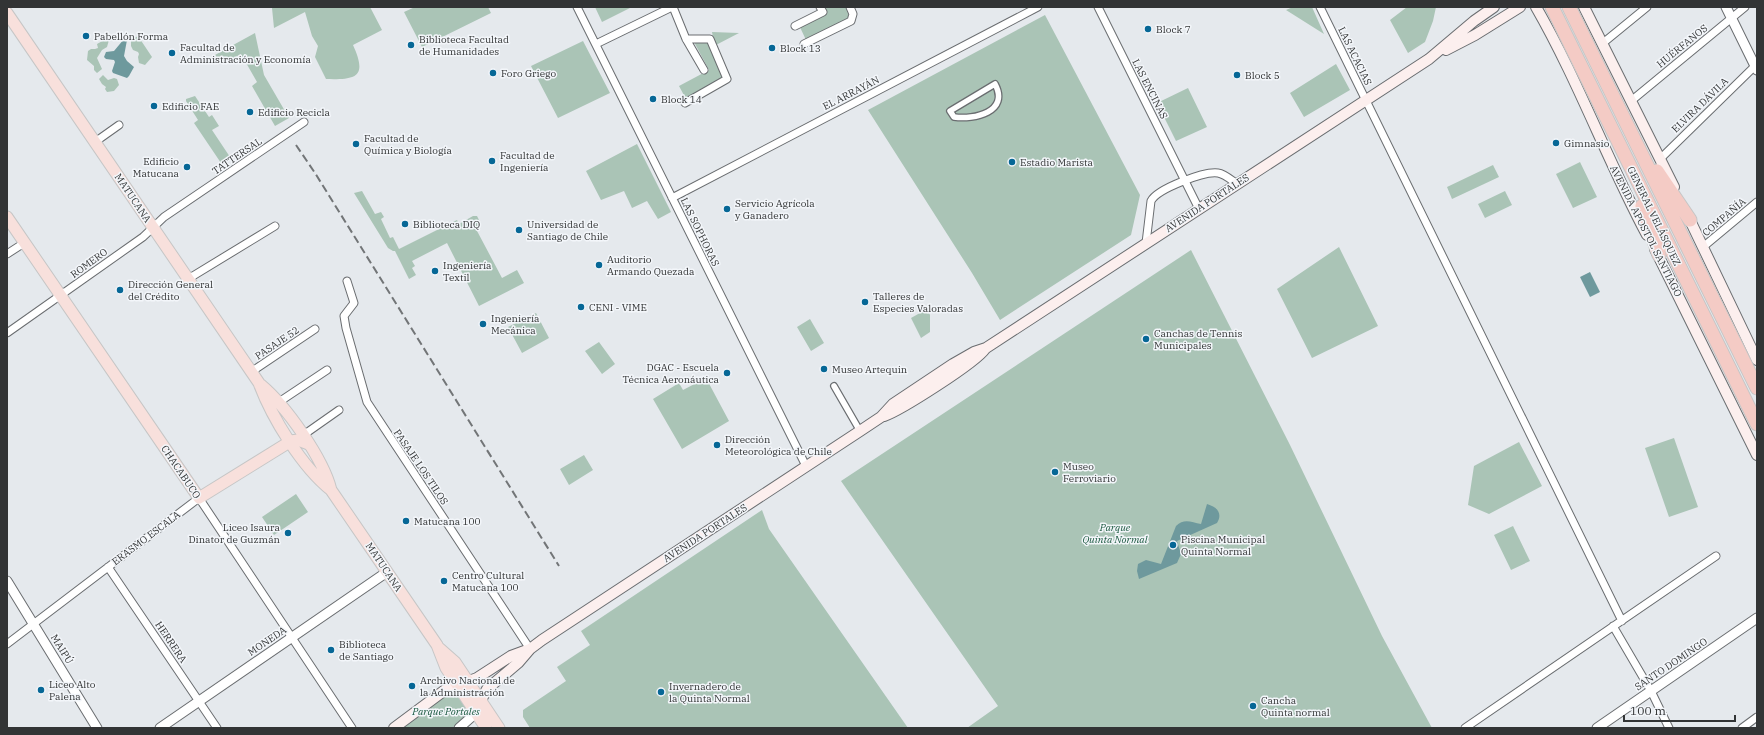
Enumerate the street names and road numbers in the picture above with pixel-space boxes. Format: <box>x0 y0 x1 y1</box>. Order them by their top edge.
street label: HUÉRFANOS <box>1654 21 1710 70</box>
street label: LAS ACACIAS <box>1335 25 1375 87</box>
street label: LAS ENCINAS <box>1129 57 1171 121</box>
street label: EL ARRAYÁN <box>821 73 882 113</box>
street label: ELVIRA DÁVILA <box>1669 75 1731 135</box>
street label: TATTERSAL <box>210 135 264 177</box>
street label: AVENIDA APOSTOL SANTIAGO <box>1607 163 1685 299</box>
street label: GENERAL VELÁSQUEZ <box>1624 164 1684 268</box>
street label: MATUCANA <box>112 171 154 225</box>
street label: AVENIDA PORTALES <box>1163 171 1252 235</box>
street label: LAS SOPHORAS <box>678 195 722 269</box>
street label: COMPAÑÍA <box>1700 195 1749 239</box>
street label: ROMERO <box>68 245 110 281</box>
street label: PASAJE 52 <box>252 323 302 363</box>
street label: PASAJE LOS TILOS <box>391 427 451 508</box>
street label: CHACABUCO <box>158 443 204 501</box>
street label: AVENIDA PORTALES <box>661 501 750 565</box>
street label: ERASMO ESCALA <box>109 508 183 568</box>
street label: MATUCANA <box>363 540 405 594</box>
street label: HERRERA <box>152 619 190 666</box>
street label: MONEDA <box>245 623 289 659</box>
street label: MAIPÚ <box>48 632 76 666</box>
street label: SANTO DOMINGO <box>1632 635 1710 693</box>

